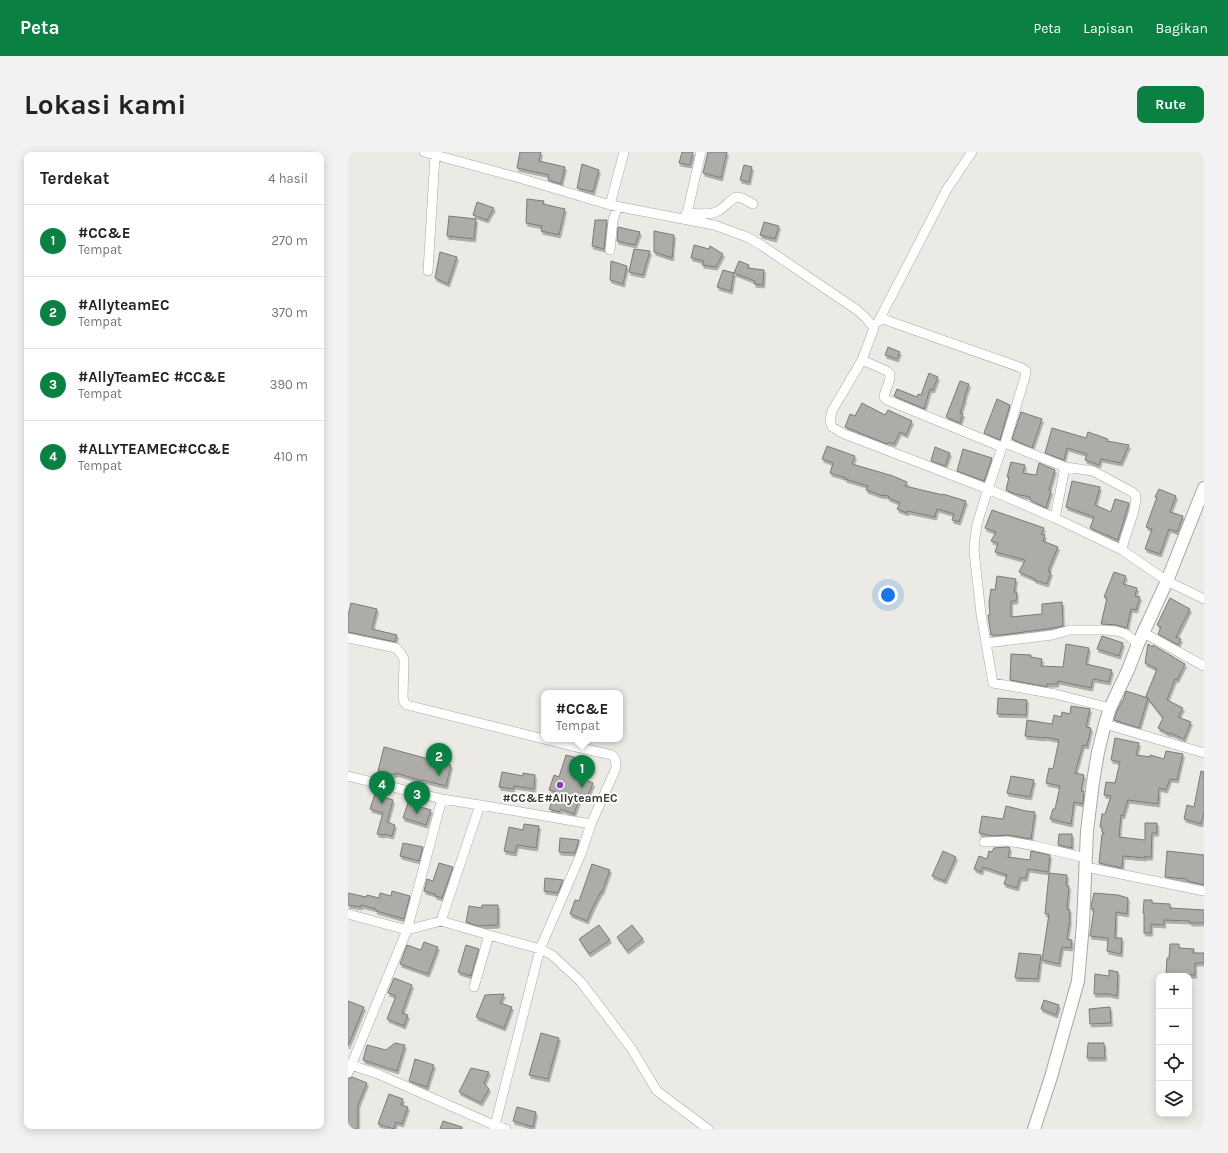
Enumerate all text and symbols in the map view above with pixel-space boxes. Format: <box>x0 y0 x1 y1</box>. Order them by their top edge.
text: Peta <box>20 17 60 39</box>
text: Peta <box>1033 20 1061 37</box>
text: Lapisan <box>1083 20 1133 37</box>
text: Bagikan <box>1155 20 1208 37</box>
button: Rute <box>1137 86 1204 123</box>
text: Lokasi kami <box>24 88 186 121</box>
text: Terdekat <box>40 168 109 188</box>
text: 4 hasil <box>268 171 308 186</box>
text: #CC&E <box>78 224 130 242</box>
text: 1 <box>51 233 55 248</box>
text: 270 m <box>271 233 308 248</box>
text: Tempat <box>78 242 122 257</box>
text: #AllyteamEC <box>78 296 169 314</box>
text: 2 <box>49 305 57 320</box>
text: 370 m <box>271 305 308 320</box>
text: Tempat <box>78 314 122 329</box>
text: #AllyTeamEC #CC&E <box>78 368 226 386</box>
text: 3 <box>49 377 57 392</box>
text: 390 m <box>270 377 308 392</box>
text: Tempat <box>78 386 122 401</box>
text: #ALLYTEAMEC#CC&E <box>78 440 230 458</box>
text: 4 <box>49 449 57 464</box>
text: 410 m <box>273 449 308 464</box>
text: Tempat <box>78 458 122 473</box>
your location <box>878 585 898 605</box>
popup <box>541 690 623 742</box>
text: #CC&E <box>556 700 608 718</box>
text: Tempat <box>556 718 600 733</box>
pin: 2 <box>426 743 452 776</box>
pin: 1 <box>569 755 595 788</box>
pin: 4 <box>369 771 395 804</box>
marker: #CC&E#AllyteamEC <box>555 780 565 790</box>
pin: 3 <box>404 781 430 814</box>
place label: #CC&E#AllyteamEC <box>502 791 618 805</box>
map controls <box>1156 973 1192 1117</box>
button: + <box>1156 973 1192 1009</box>
button: − <box>1156 1009 1192 1045</box>
button: locate <box>1156 1045 1192 1081</box>
button: layers <box>1156 1081 1192 1117</box>

